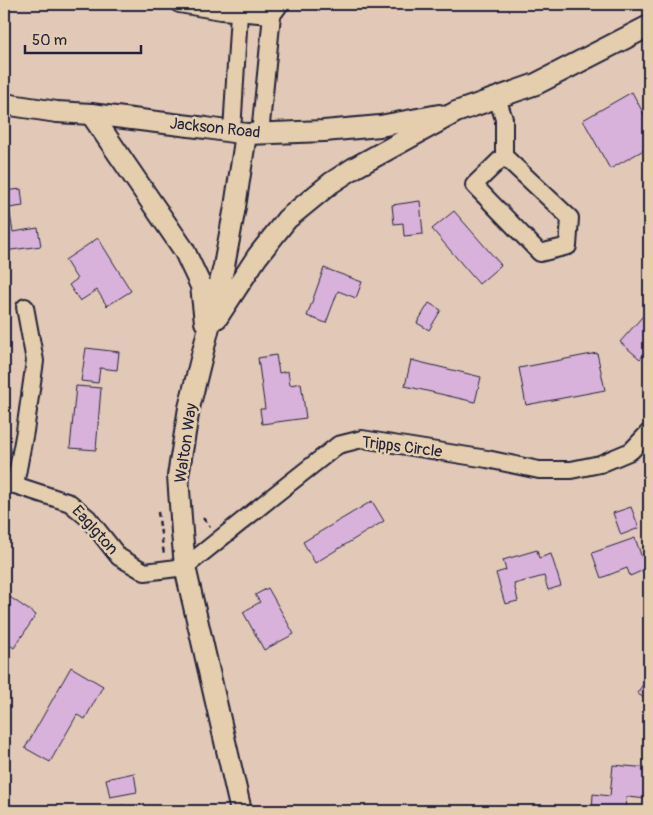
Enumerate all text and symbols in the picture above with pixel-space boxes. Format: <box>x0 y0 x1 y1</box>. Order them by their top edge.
scale bar <box>25 22 141 54</box>
text: 50 m <box>32 31 67 50</box>
street label: Jackson Road <box>169 113 261 143</box>
street label: Walton Way <box>171 402 202 484</box>
street label: Tripps Circle <box>361 432 443 462</box>
street label: Eaglgton <box>68 501 122 559</box>

